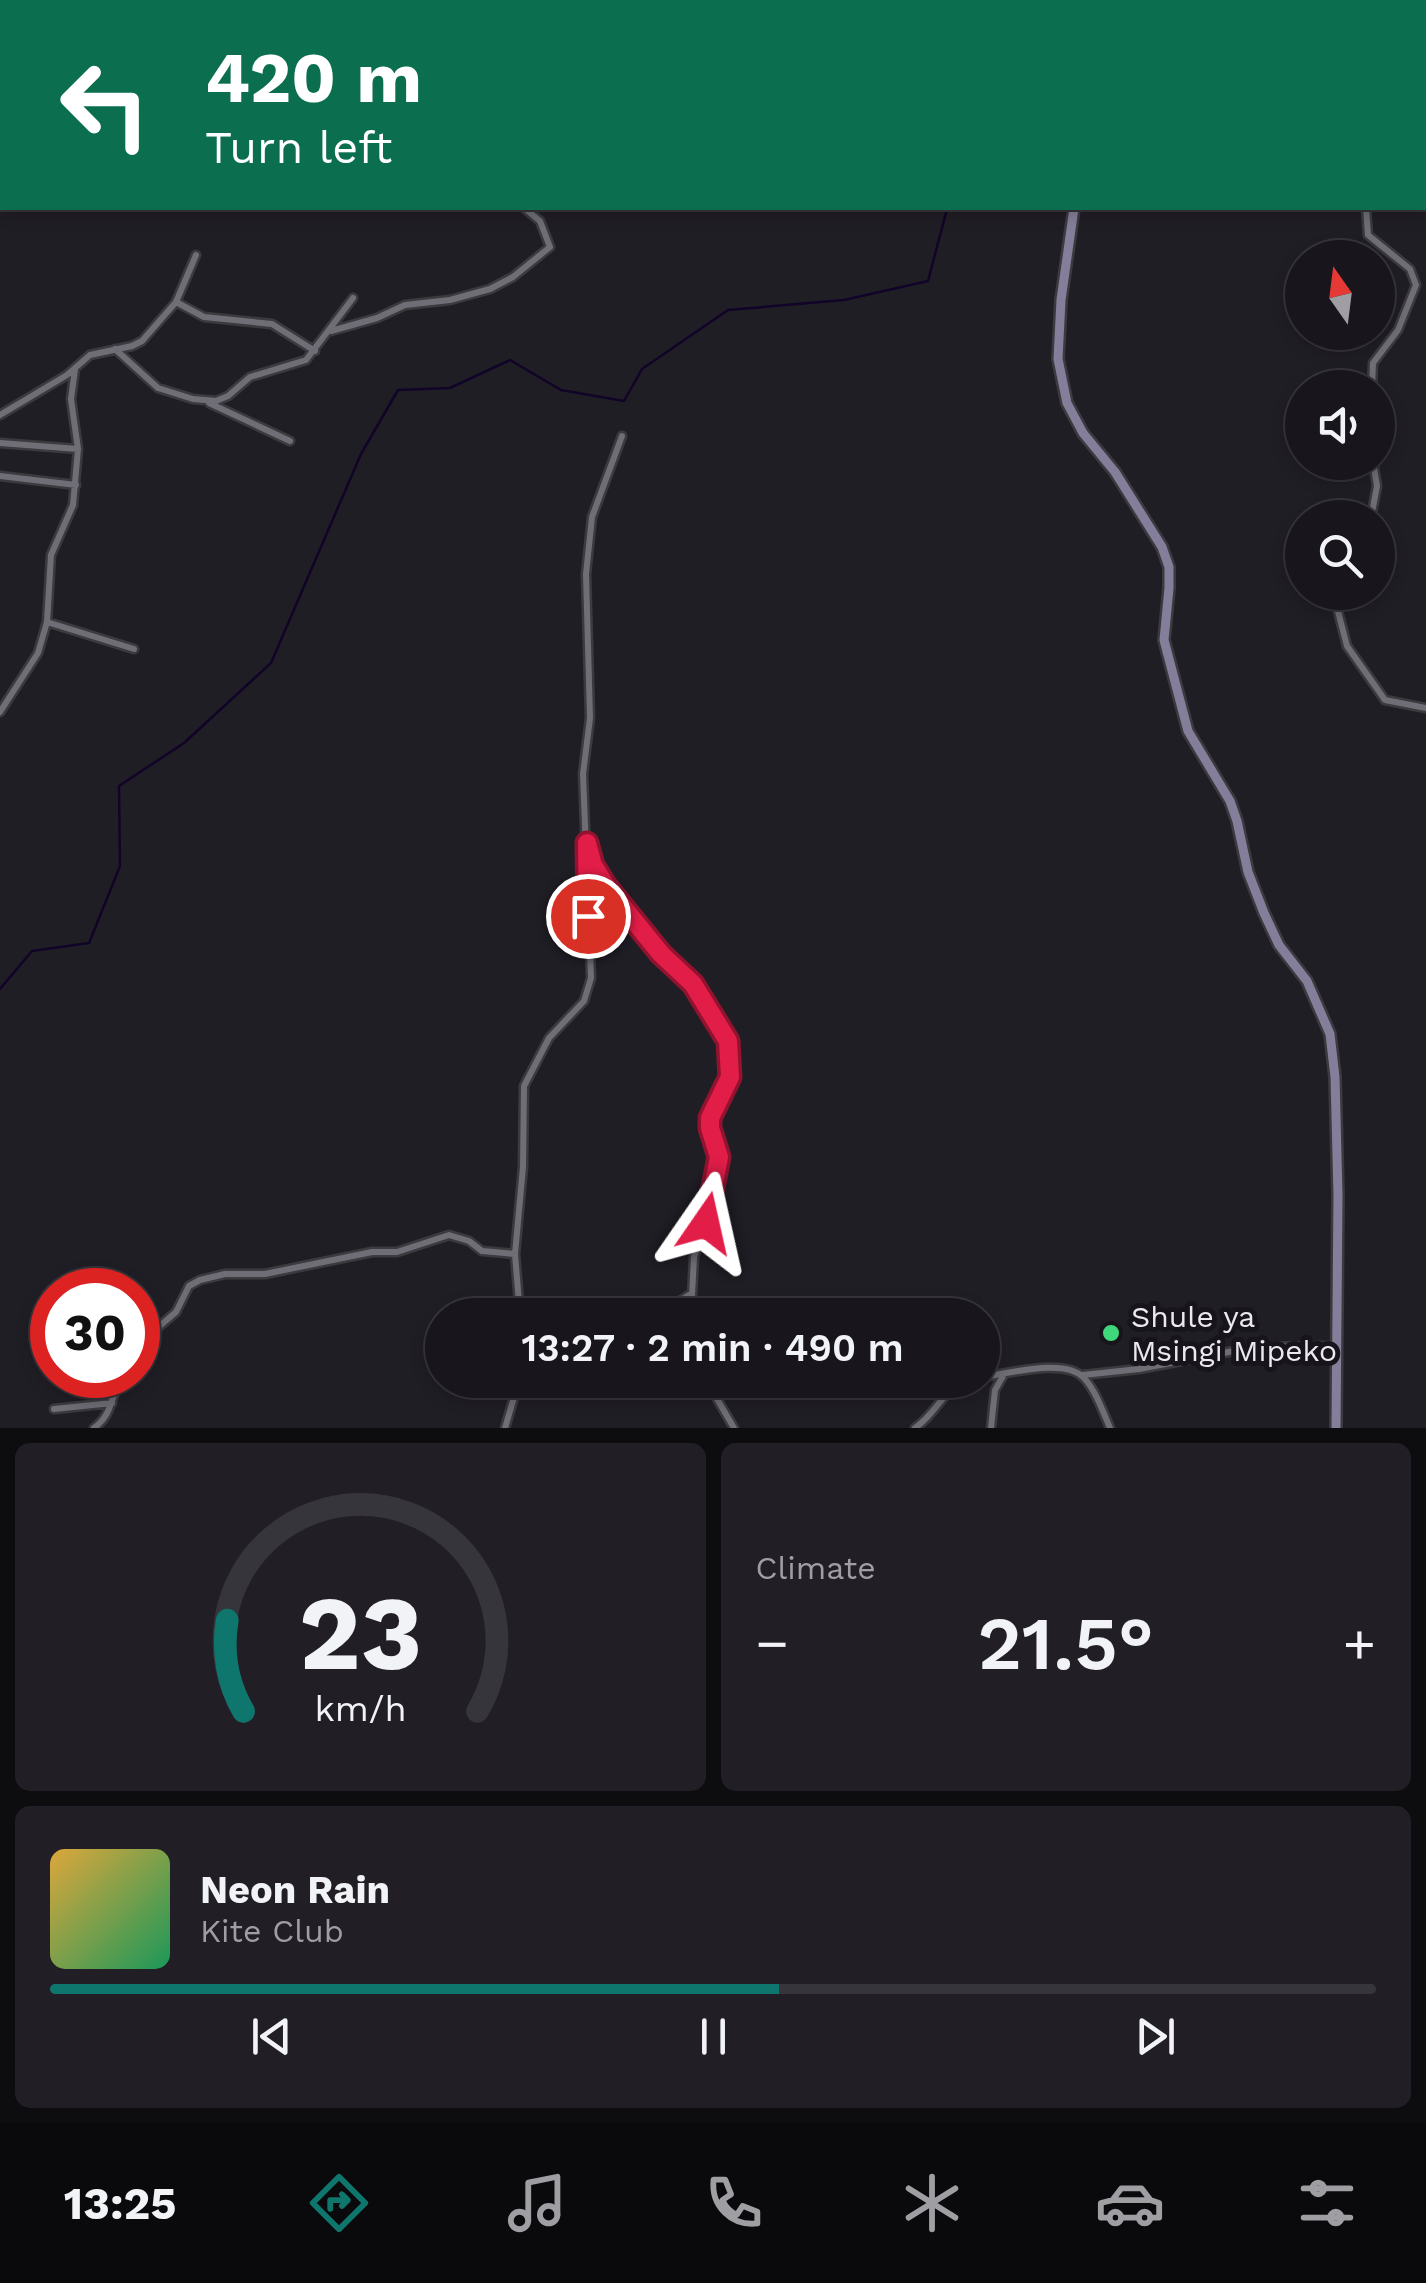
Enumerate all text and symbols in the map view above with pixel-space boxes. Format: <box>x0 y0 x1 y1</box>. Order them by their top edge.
text: 420 m <box>205 37 422 119</box>
icon: left <box>40 40 170 170</box>
text: Turn left <box>205 121 392 174</box>
north arrow <box>1285 240 1395 350</box>
map controls <box>1285 240 1395 610</box>
button: sound <box>1285 370 1395 480</box>
button: search <box>1285 500 1395 610</box>
pin <box>546 874 631 959</box>
icon: arrive <box>561 889 616 944</box>
position arrow <box>654 1171 758 1275</box>
speed limit sign: 30 <box>30 1268 160 1398</box>
place label: Shule ya Msingi Mipeko <box>1131 1299 1337 1368</box>
marker: Shule ya Msingi Mipeko <box>1100 1322 1122 1344</box>
text: 13:27 · 2 min · 490 m <box>521 1326 904 1370</box>
text: Climate <box>756 1549 876 1587</box>
text: 23 <box>298 1572 422 1694</box>
text: 21.5° <box>978 1599 1154 1687</box>
text: − <box>756 1611 789 1675</box>
text: + <box>1343 1611 1376 1675</box>
text: km/h <box>314 1688 406 1730</box>
text: Neon Rain <box>200 1868 390 1912</box>
text: Kite Club <box>200 1912 344 1950</box>
icon: previous <box>244 2009 299 2064</box>
icon: pause <box>686 2009 741 2064</box>
icon: next <box>1128 2009 1183 2064</box>
icon: directions <box>304 2168 374 2238</box>
icon: music <box>502 2168 572 2238</box>
icon: phone <box>699 2168 769 2238</box>
icon: climate <box>897 2168 967 2238</box>
icon: car <box>1095 2168 1165 2238</box>
icon: filters <box>1292 2168 1362 2238</box>
text: 13:25 <box>64 2177 177 2230</box>

